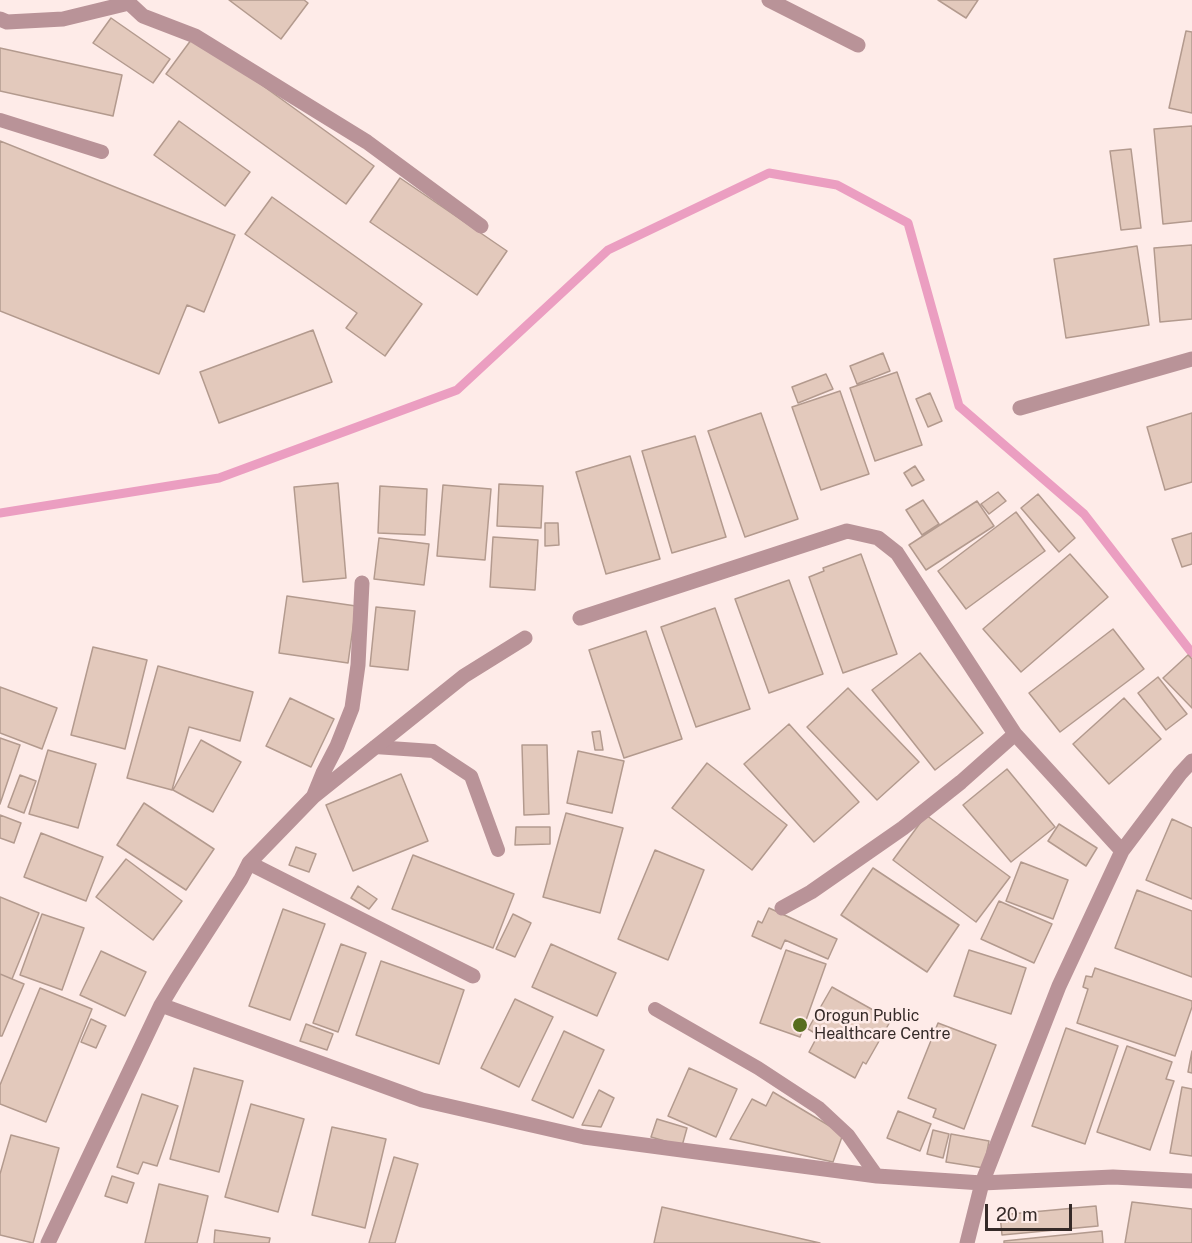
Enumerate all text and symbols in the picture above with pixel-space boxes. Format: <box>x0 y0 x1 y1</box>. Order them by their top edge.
place label: Orogun Public Healthcare Centre <box>814 1006 951 1044</box>
marker: Orogun Public Healthcare Centre <box>791 1016 809 1034</box>
scale bar <box>988 1192 1075 1230</box>
text: 20 m <box>996 1204 1038 1225</box>

